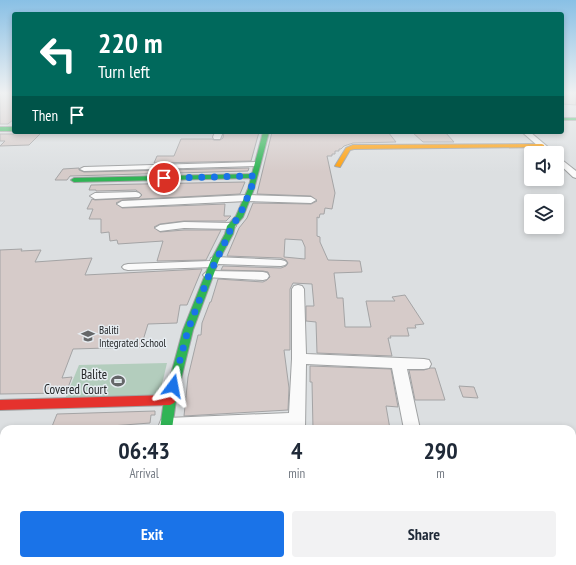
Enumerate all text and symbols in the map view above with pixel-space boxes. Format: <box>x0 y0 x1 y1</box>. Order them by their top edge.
text: 220 m <box>98 24 162 61</box>
icon: left <box>32 28 84 80</box>
text: Turn left <box>98 60 150 83</box>
icon: arrive <box>66 104 88 126</box>
text: Then <box>32 106 58 125</box>
map controls <box>524 146 564 234</box>
button: sound <box>524 146 564 186</box>
pin <box>147 161 181 195</box>
icon: arrive <box>153 167 175 189</box>
button: layers <box>524 194 564 234</box>
place label: Baliti Integrated School <box>99 323 166 350</box>
school or university icon: Baliti Integrated School <box>80 328 96 344</box>
position arrow <box>152 365 194 407</box>
place label: Balite Covered Court <box>44 366 107 398</box>
sports icon: Balite Covered Court <box>110 373 126 389</box>
text: 06:43 <box>118 435 170 466</box>
text: 4 <box>291 435 302 466</box>
text: 290 <box>423 435 458 466</box>
text: Arrival <box>129 465 159 482</box>
text: min <box>288 465 305 482</box>
text: m <box>436 465 445 482</box>
button: Exit <box>20 511 284 557</box>
button: Share <box>292 511 556 557</box>

